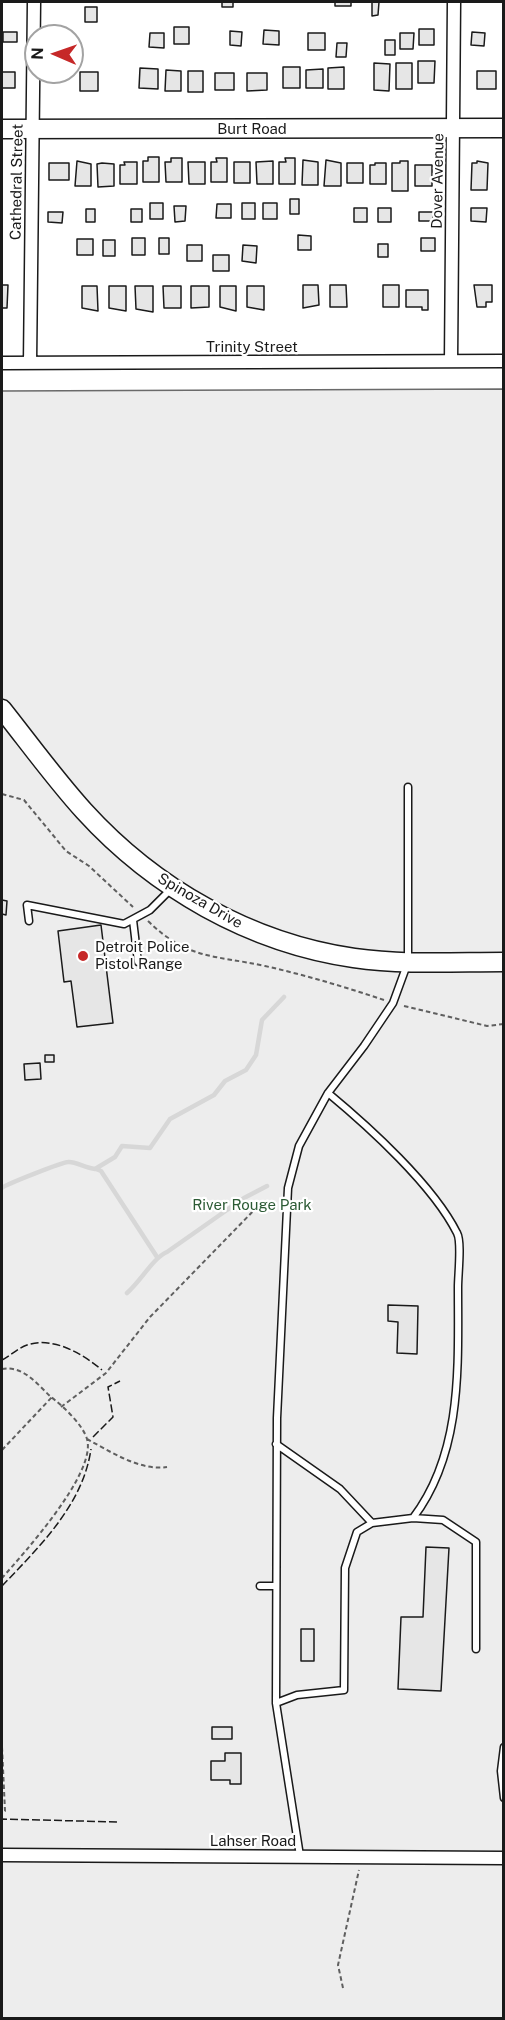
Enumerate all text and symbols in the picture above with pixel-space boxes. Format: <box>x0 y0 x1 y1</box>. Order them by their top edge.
north arrow <box>24 24 84 84</box>
text: N <box>28 47 47 60</box>
street label: Burt Road <box>217 120 287 138</box>
street label: Cathedral Street <box>7 124 27 240</box>
street label: Dover Avenue <box>428 133 448 229</box>
street label: Trinity Street <box>206 338 298 356</box>
street label: Spinoza Drive <box>154 869 246 933</box>
place label: Detroit Police Pistol Range <box>95 938 189 973</box>
marker: Detroit Police Pistol Range <box>76 949 90 963</box>
park label: River Rouge Park <box>192 1196 312 1214</box>
street label: Lahser Road <box>210 1832 296 1850</box>

